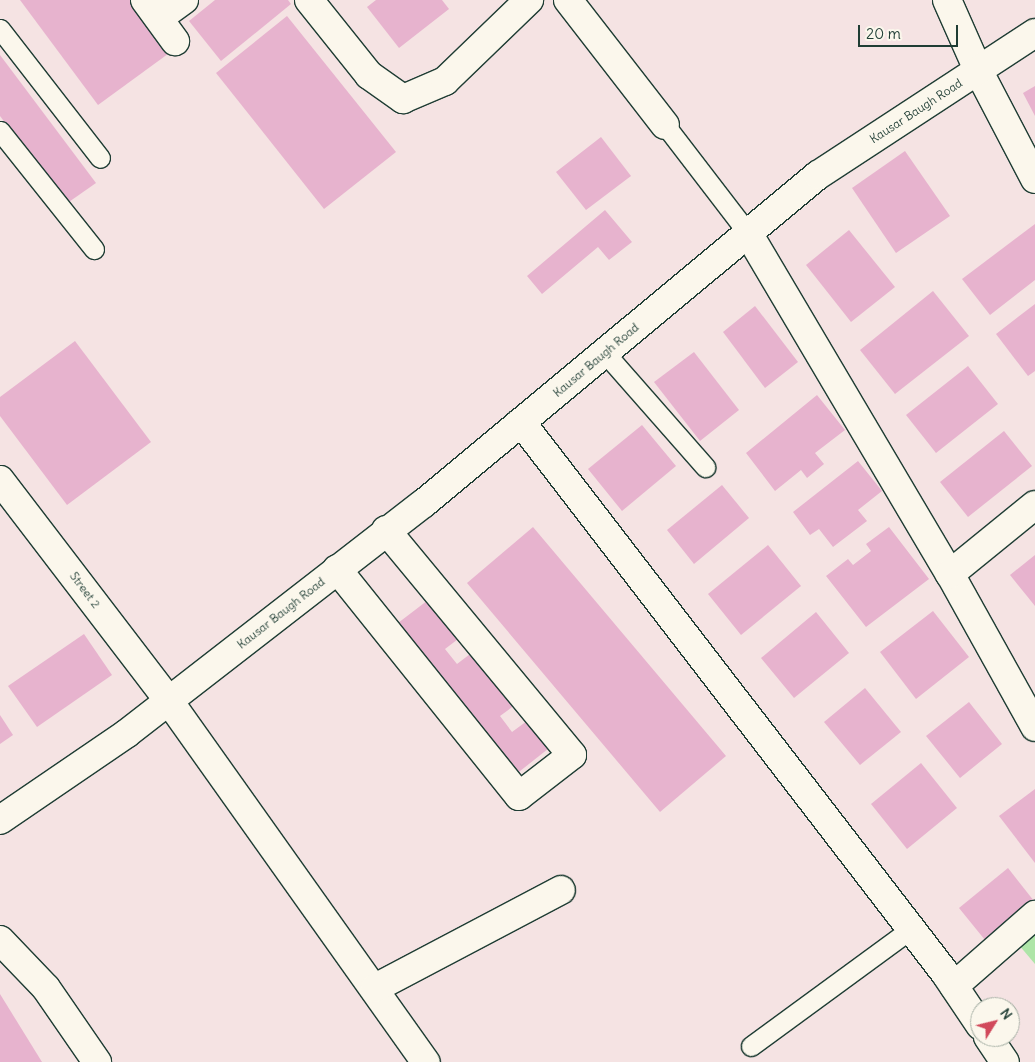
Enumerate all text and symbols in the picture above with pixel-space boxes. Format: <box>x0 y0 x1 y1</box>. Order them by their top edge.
scale bar <box>860 15 960 47</box>
text: 20 m <box>866 24 901 43</box>
street label: Kausar Baugh Road <box>867 76 965 146</box>
street label: Kausar Baugh Road <box>550 320 642 400</box>
street label: Street 2 <box>67 569 103 611</box>
street label: Kausar Baugh Road <box>234 574 328 652</box>
north arrow <box>970 997 1020 1047</box>
text: N <box>996 1005 1016 1023</box>

